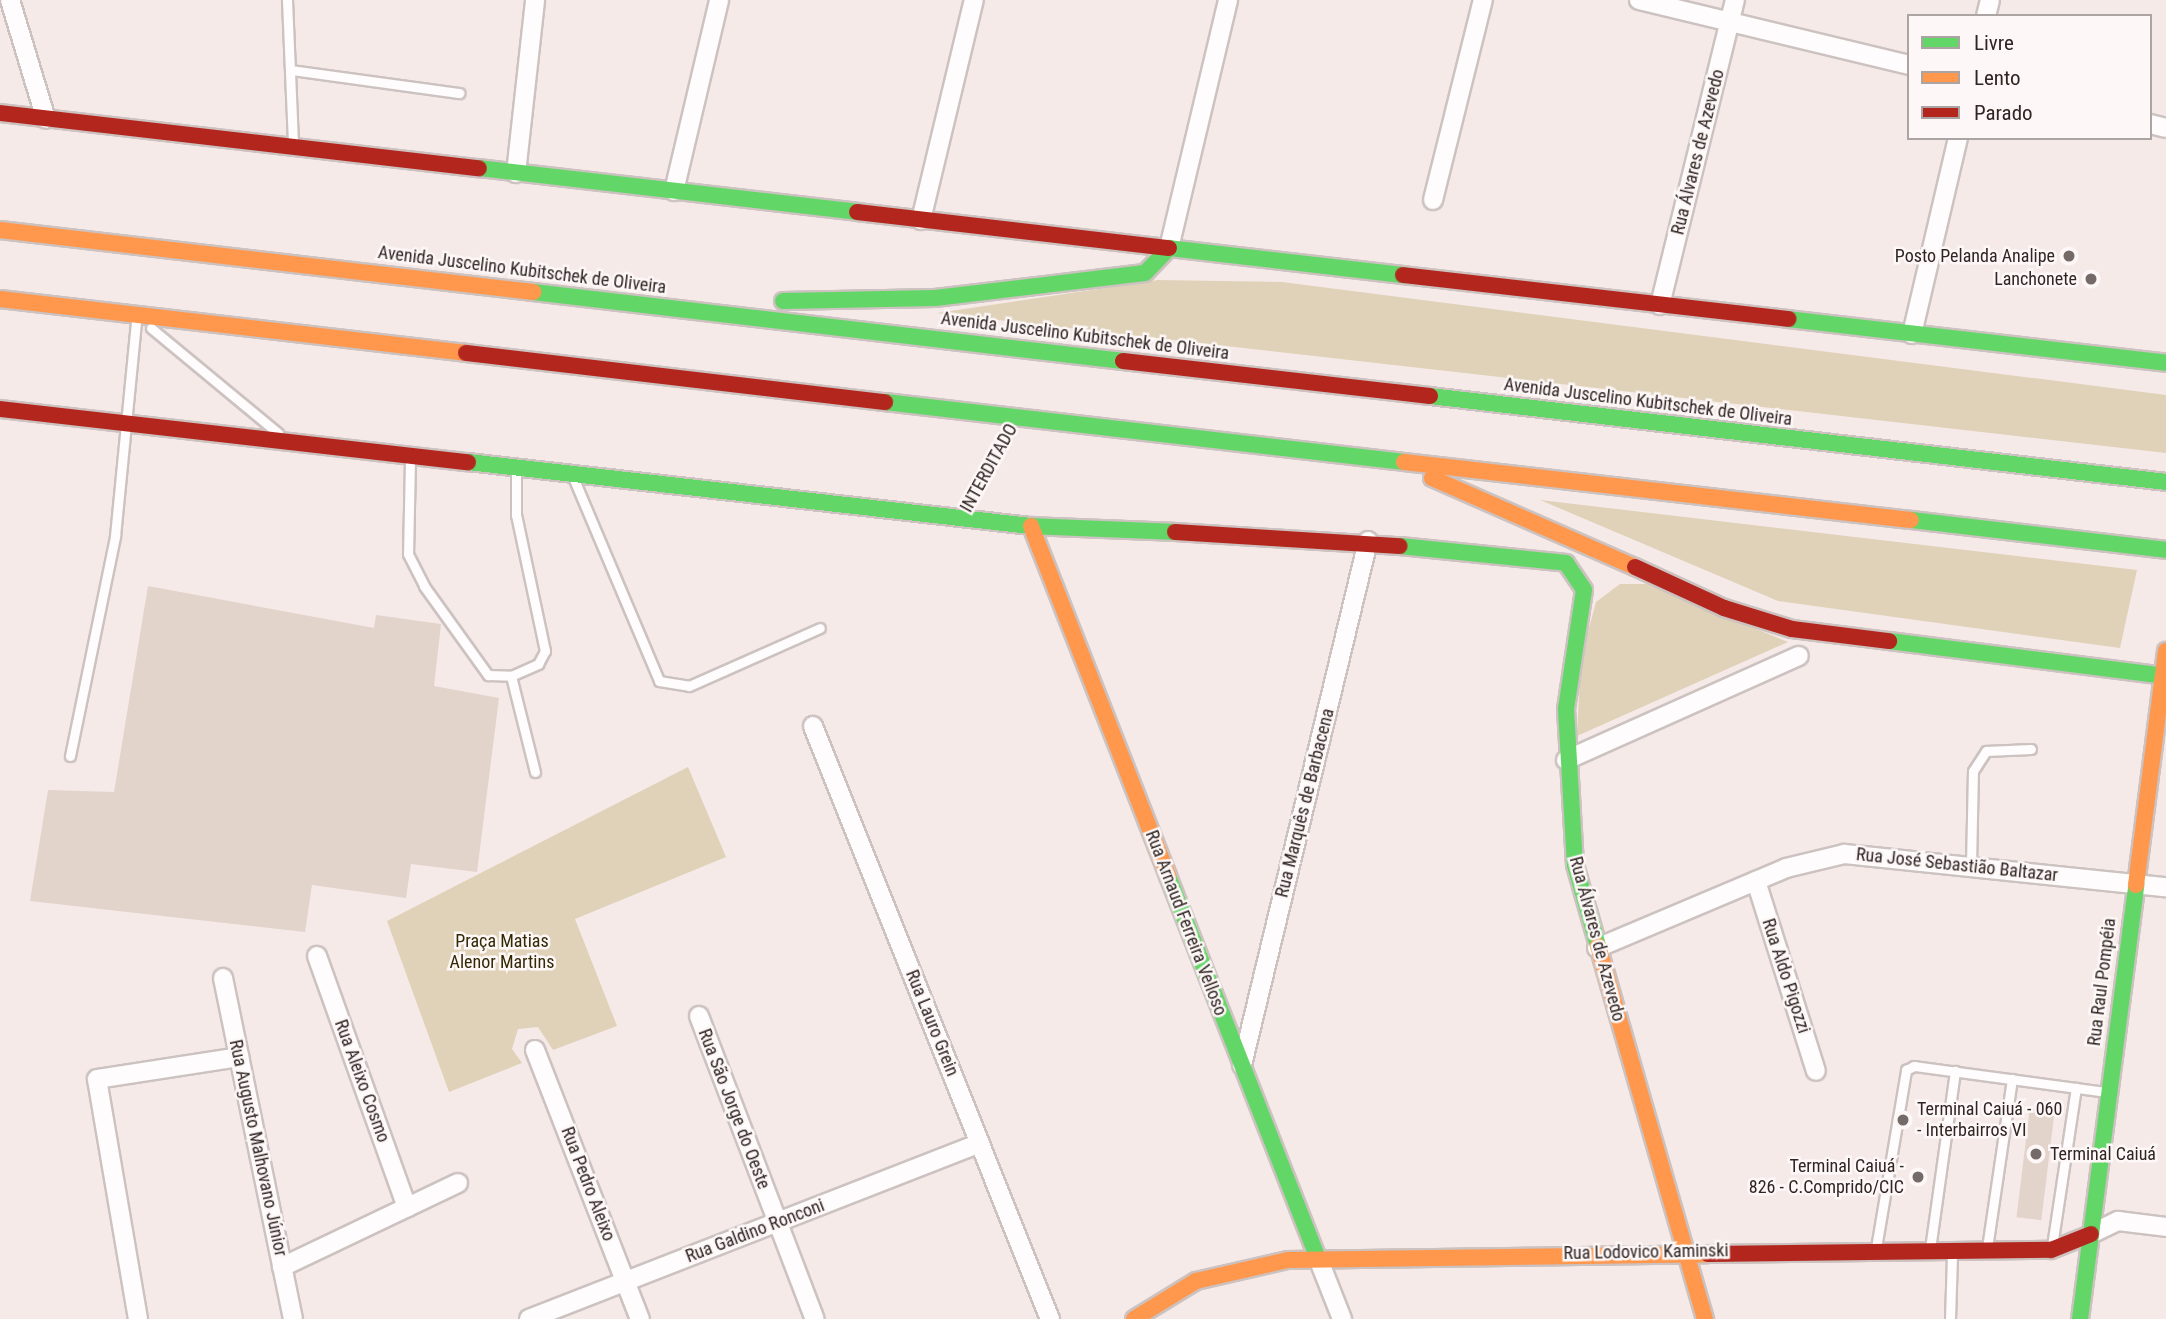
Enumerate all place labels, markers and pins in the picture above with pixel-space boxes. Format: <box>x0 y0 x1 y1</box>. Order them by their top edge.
place label: Posto Pelanda Analipe <box>1895 245 2055 267</box>
marker: Posto Pelanda Analipe <box>2061 248 2077 264</box>
place label: Lanchonete <box>1994 268 2077 290</box>
marker: Lanchonete <box>2083 271 2099 287</box>
place label: Terminal Caiuá - 060 - Interbairros VI <box>1917 1099 2062 1142</box>
marker: Terminal Caiuá - 060 - Interbairros VI <box>1895 1112 1911 1128</box>
place label: Terminal Caiuá <box>2050 1143 2156 1165</box>
marker: Terminal Caiuá <box>2028 1146 2044 1162</box>
place label: Terminal Caiuá - 826 - C.Comprido/CIC <box>1749 1156 1904 1198</box>
marker: Terminal Caiuá - 826 - C.Comprido/CIC <box>1910 1169 1926 1185</box>

